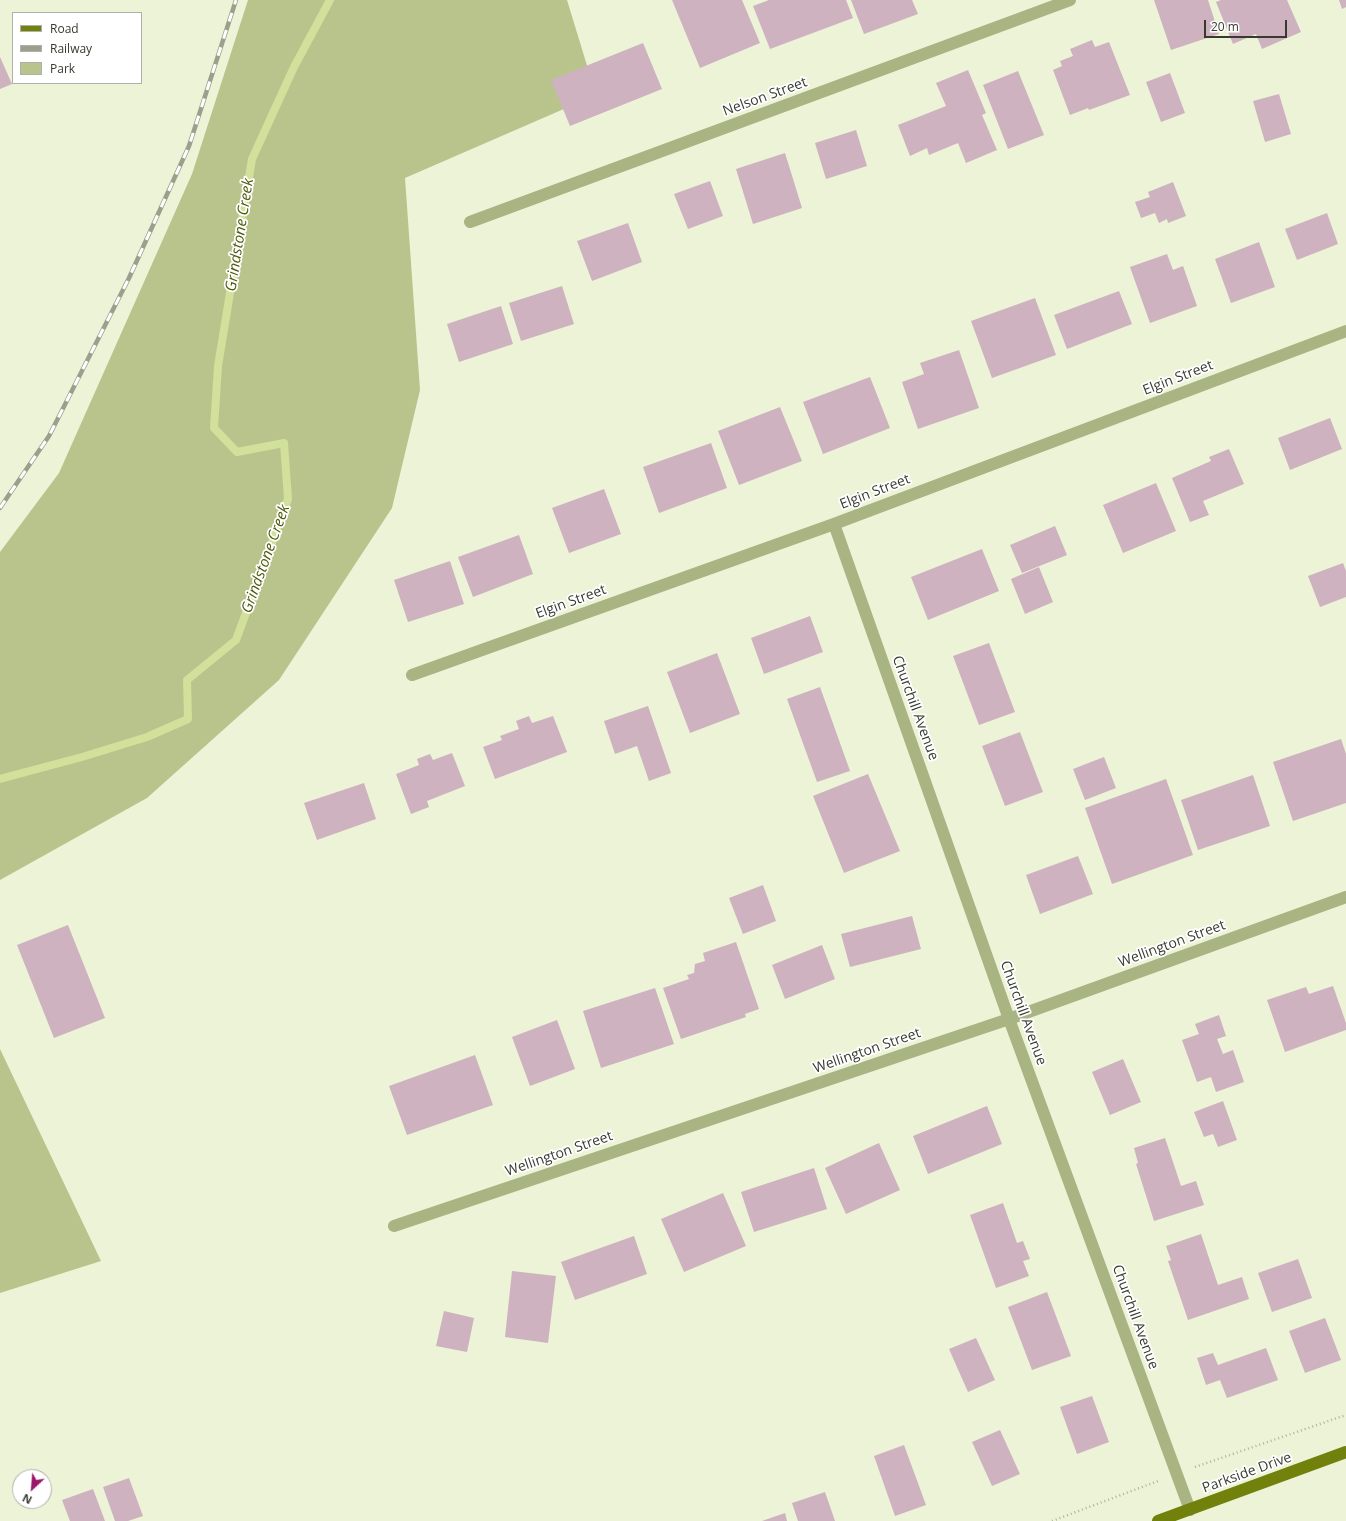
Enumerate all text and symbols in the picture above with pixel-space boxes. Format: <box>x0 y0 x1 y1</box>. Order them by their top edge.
legend <box>12 12 142 84</box>
scale bar <box>1206 12 1289 38</box>
text: 20 m <box>1211 18 1239 35</box>
text: Road <box>50 20 79 37</box>
text: Railway <box>50 40 92 57</box>
text: Park <box>50 60 75 77</box>
street label: Nelson Street <box>721 74 809 120</box>
water label: Grindstone Creek <box>222 177 258 293</box>
street label: Elgin Street <box>1141 357 1215 399</box>
street label: Elgin Street <box>838 471 912 513</box>
water label: Grindstone Creek <box>238 502 294 616</box>
street label: Elgin Street <box>533 581 609 623</box>
street label: Churchill Avenue <box>888 653 942 763</box>
street label: Wellington Street <box>1116 917 1228 971</box>
street label: Churchill Avenue <box>996 958 1050 1068</box>
street label: Wellington Street <box>811 1025 923 1077</box>
street label: Wellington Street <box>503 1128 615 1180</box>
street label: Churchill Avenue <box>1108 1262 1162 1372</box>
street label: Parkside Drive <box>1200 1449 1294 1497</box>
north arrow <box>12 1469 52 1509</box>
text: N <box>20 1491 34 1508</box>

